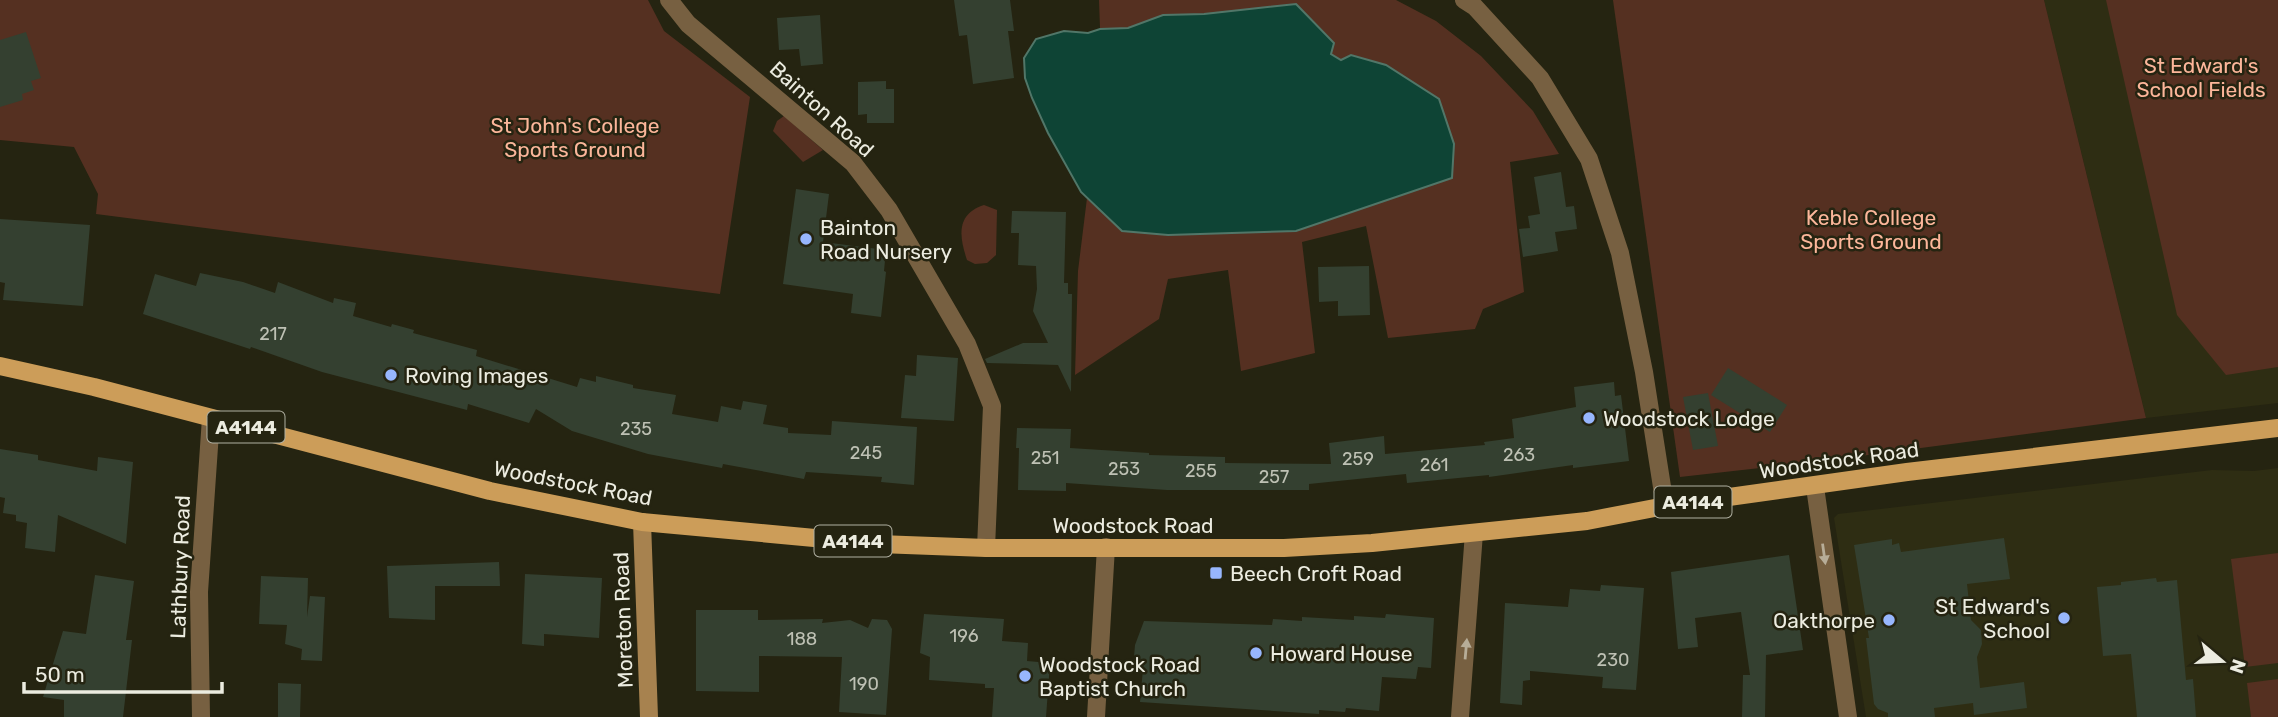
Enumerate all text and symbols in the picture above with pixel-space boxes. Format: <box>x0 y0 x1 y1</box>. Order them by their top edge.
park label: St Edward's School Fields <box>2136 53 2266 102</box>
street label: Bainton Road <box>765 56 879 162</box>
park label: St John's College Sports Ground <box>491 113 659 162</box>
park label: Keble College Sports Ground <box>1800 205 1942 254</box>
place label: Bainton Road Nursery <box>820 215 953 264</box>
marker: Bainton Road Nursery <box>798 231 814 247</box>
house number: 217 <box>259 323 287 345</box>
place label: Roving Images <box>405 363 548 388</box>
marker: Roving Images <box>383 367 399 383</box>
place label: Woodstock Lodge <box>1603 406 1775 431</box>
marker: Woodstock Lodge <box>1581 410 1597 426</box>
road number: A4144 <box>208 412 284 442</box>
house number: 235 <box>620 418 652 440</box>
street label: Woodstock Road <box>1757 436 1921 484</box>
house number: 245 <box>850 442 882 464</box>
house number: 263 <box>1503 444 1535 466</box>
house number: 251 <box>1031 447 1059 469</box>
house number: 259 <box>1342 448 1374 470</box>
house number: 261 <box>1420 454 1448 476</box>
street label: Woodstock Road <box>492 455 654 511</box>
house number: 253 <box>1108 458 1140 480</box>
house number: 255 <box>1185 460 1217 482</box>
house number: 257 <box>1259 466 1289 488</box>
road number: A4144 <box>1654 486 1732 517</box>
street label: Lathbury Road <box>165 495 195 639</box>
street label: Woodstock Road <box>1052 513 1214 538</box>
road number: A4144 <box>814 526 892 556</box>
one-way arrow <box>1819 543 1830 565</box>
street label: Moreton Road <box>608 552 638 688</box>
place label: Beech Croft Road <box>1230 561 1402 586</box>
marker: Beech Croft Road <box>1208 565 1224 581</box>
place label: St Edward's School <box>1935 594 2050 643</box>
place label: Oakthorpe <box>1773 608 1875 633</box>
marker: St Edward's School <box>2056 610 2072 626</box>
marker: Oakthorpe <box>1881 612 1897 628</box>
house number: 196 <box>949 625 979 647</box>
north arrow <box>2187 626 2257 696</box>
house number: 188 <box>787 628 817 650</box>
one-way arrow <box>1461 638 1472 660</box>
place label: Howard House <box>1270 641 1412 666</box>
marker: Howard House <box>1248 645 1264 661</box>
house number: 230 <box>1597 649 1629 671</box>
scale bar <box>24 650 222 694</box>
place label: Woodstock Road Baptist Church <box>1039 652 1200 701</box>
text: N <box>2225 656 2251 677</box>
text: 50 m <box>35 662 85 687</box>
marker: Woodstock Road Baptist Church <box>1017 668 1033 684</box>
house number: 190 <box>849 673 879 695</box>

